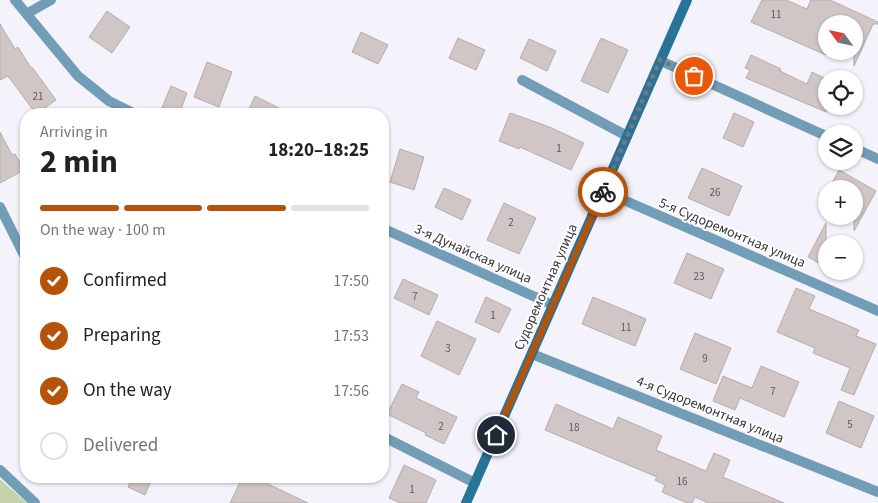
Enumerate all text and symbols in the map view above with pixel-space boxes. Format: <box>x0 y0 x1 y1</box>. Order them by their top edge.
house number: 11 <box>771 7 781 22</box>
north arrow <box>818 15 862 60</box>
map controls <box>818 15 863 280</box>
pin <box>673 55 715 97</box>
icon: bag <box>680 62 708 90</box>
button: locate <box>818 70 863 115</box>
house number: 21 <box>33 89 43 104</box>
text: Arriving in <box>40 121 108 143</box>
button: layers <box>818 125 863 170</box>
text: 18:20–18:25 <box>268 137 369 164</box>
text: 2 min <box>40 139 118 185</box>
house number: 1 <box>556 141 562 156</box>
courier <box>578 167 628 217</box>
icon: bike <box>589 178 617 206</box>
button: + <box>818 180 863 225</box>
house number: 26 <box>710 185 721 200</box>
street label: 5-я Судоремонтная улица <box>656 193 808 273</box>
house number: 2 <box>508 215 514 230</box>
text: On the way · 100 m <box>40 219 165 241</box>
street label: 3-я Дунайская улица <box>411 219 535 289</box>
street label: Судоремонтная улица <box>509 221 583 353</box>
button: − <box>818 235 863 280</box>
icon: check <box>40 267 68 295</box>
text: Confirmed <box>83 267 167 294</box>
house number: 23 <box>694 269 704 284</box>
text: 17:50 <box>333 270 369 292</box>
house number: 7 <box>412 289 418 304</box>
house number: 1 <box>490 308 496 323</box>
house number: 11 <box>621 320 631 335</box>
icon: check <box>40 322 68 350</box>
text: Preparing <box>83 322 161 349</box>
text: 17:53 <box>333 325 369 347</box>
house number: 3 <box>445 341 451 356</box>
house number: 9 <box>702 351 708 366</box>
street label: 4-я Судоремонтная улица <box>633 371 787 449</box>
icon: check <box>40 377 68 405</box>
text: On the way <box>83 377 172 404</box>
text: 17:56 <box>333 380 369 402</box>
house number: 7 <box>770 384 776 399</box>
pin <box>475 414 517 456</box>
house number: 5 <box>847 417 853 432</box>
house number: 2 <box>438 419 444 434</box>
house number: 18 <box>569 420 580 435</box>
icon: home <box>482 421 510 449</box>
text: Delivered <box>83 432 158 459</box>
house number: 16 <box>677 474 688 489</box>
house number: 1 <box>409 482 415 497</box>

